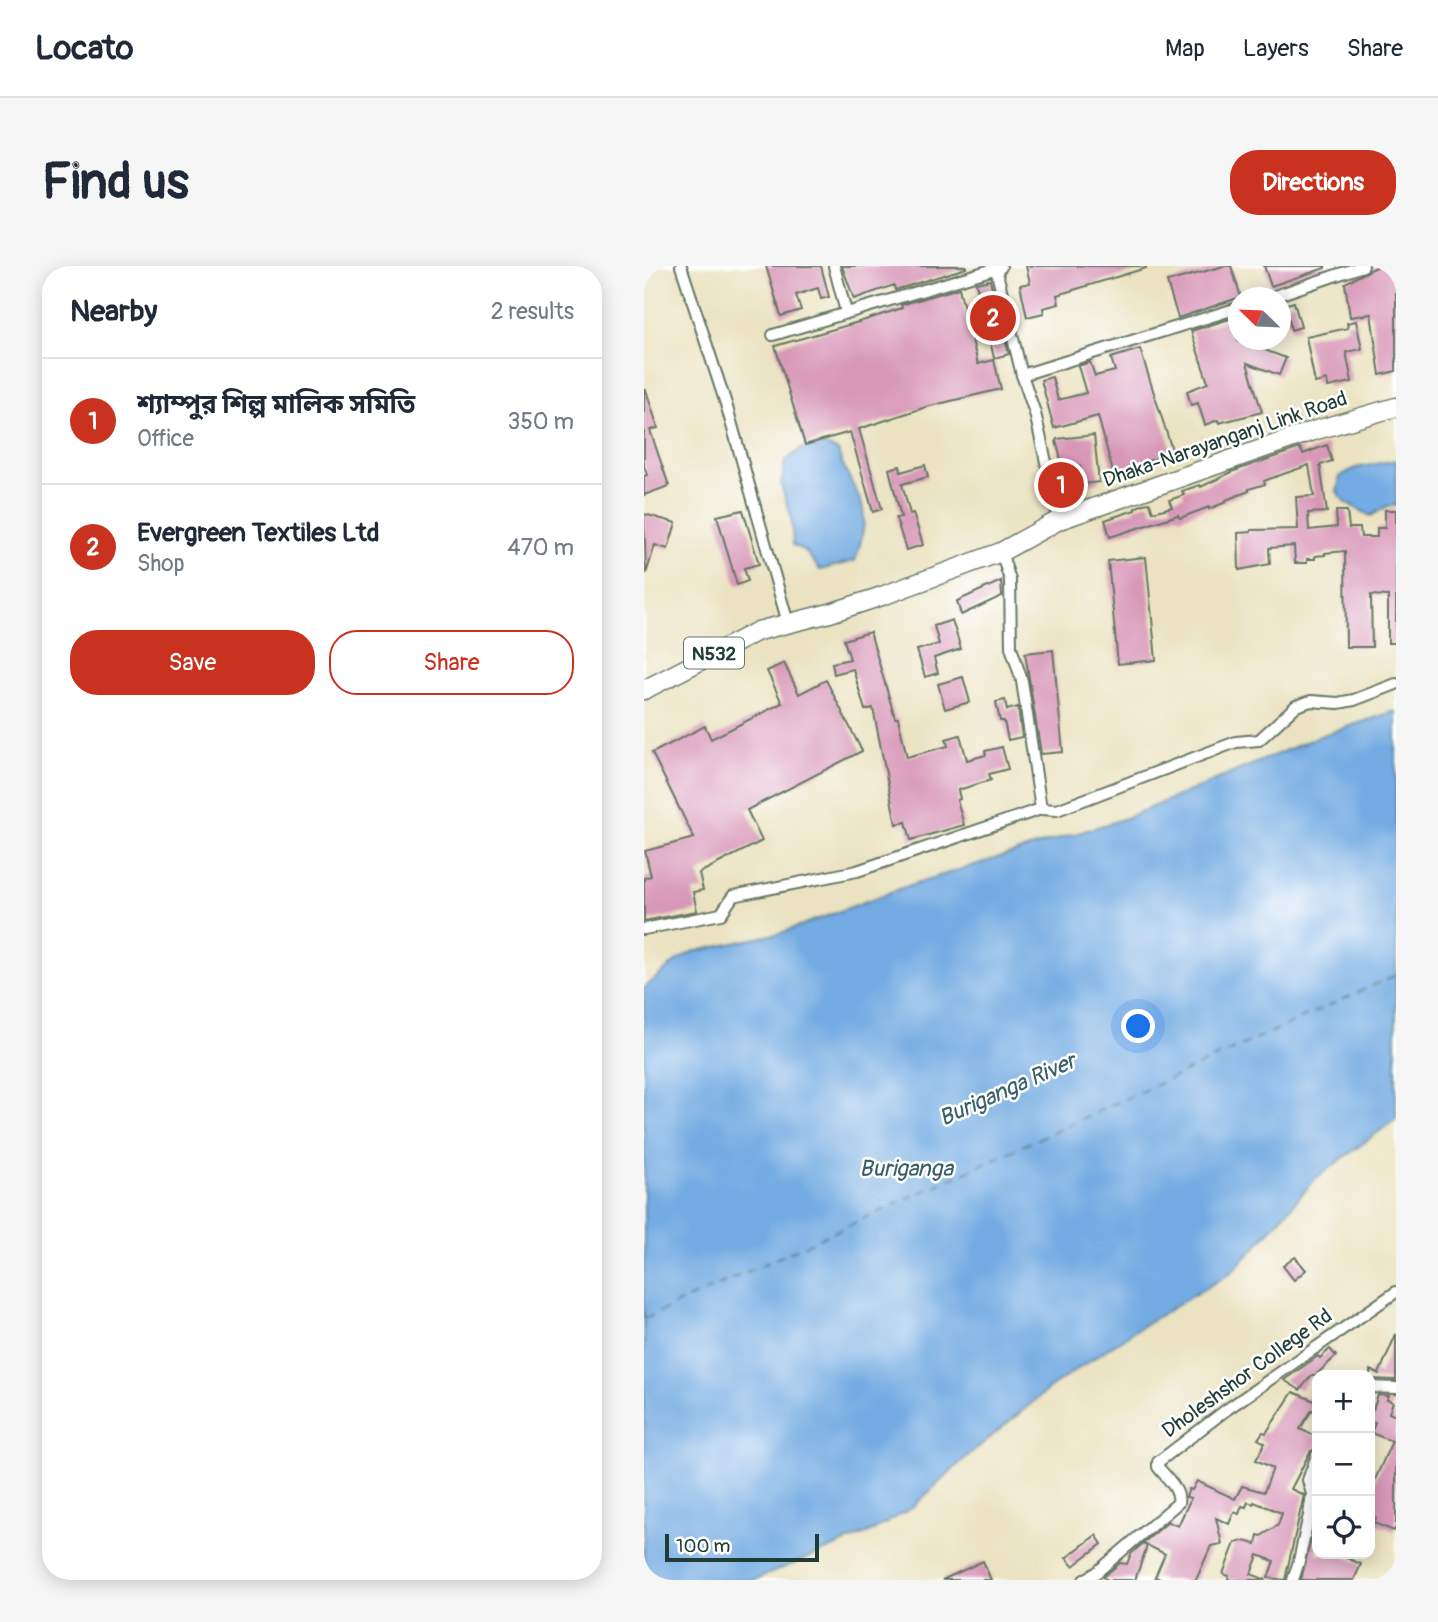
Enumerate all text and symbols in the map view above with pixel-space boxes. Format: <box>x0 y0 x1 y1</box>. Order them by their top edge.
text: Locato <box>35 28 133 69</box>
text: Map <box>1165 34 1205 63</box>
text: Layers <box>1243 34 1309 63</box>
text: Share <box>1347 34 1403 63</box>
button: Directions <box>1230 150 1396 215</box>
text: Find us <box>42 152 189 213</box>
north arrow <box>1228 287 1291 350</box>
pin: 2 <box>970 292 1016 344</box>
text: Nearby <box>70 293 157 330</box>
text: 2 results <box>491 297 574 326</box>
street label: Dhaka-Narayanganj Link Road <box>1100 385 1351 494</box>
text: শ্যাম্পুর শিল্প মালিক সমিতি <box>137 389 415 421</box>
text: 1 <box>89 407 98 436</box>
text: 350 m <box>508 407 574 436</box>
text: Office <box>137 424 194 453</box>
pin: 1 <box>1038 459 1084 511</box>
text: Evergreen Textiles Ltd <box>137 517 380 549</box>
text: 2 <box>87 533 99 562</box>
text: 470 m <box>507 533 574 562</box>
text: Shop <box>137 549 185 578</box>
button: Save <box>70 630 315 695</box>
button: Share <box>329 630 574 695</box>
road number: N532 <box>684 638 744 668</box>
your location <box>1121 1009 1155 1043</box>
water label: Buriganga River <box>934 1045 1083 1133</box>
water label: Buriganga <box>859 1154 954 1183</box>
street label: Dholeshshor College Rd <box>1157 1303 1338 1444</box>
map controls <box>1312 1370 1375 1559</box>
button: + <box>1312 1370 1375 1433</box>
button: − <box>1312 1433 1375 1496</box>
button: locate <box>1312 1496 1375 1559</box>
scale bar <box>665 1531 819 1563</box>
text: 100 m <box>676 1534 730 1558</box>

